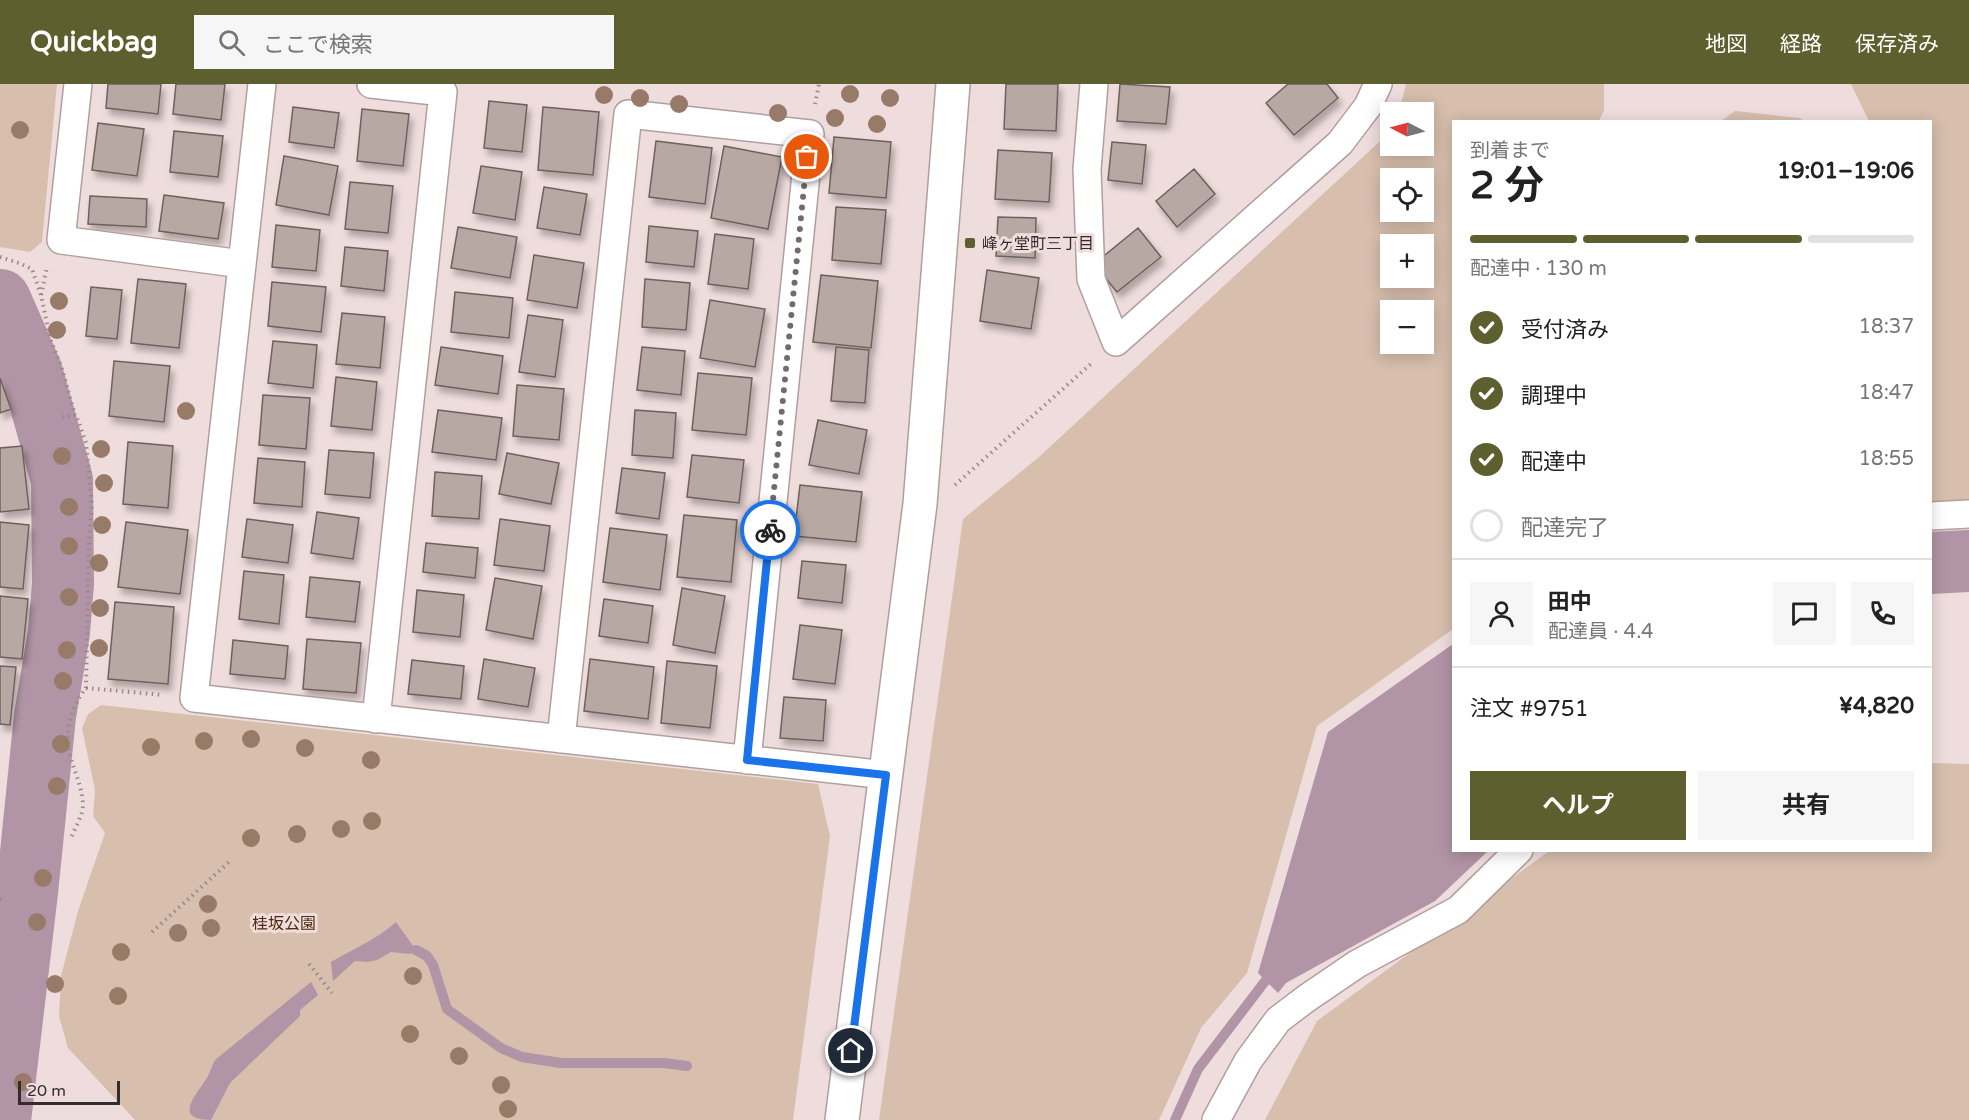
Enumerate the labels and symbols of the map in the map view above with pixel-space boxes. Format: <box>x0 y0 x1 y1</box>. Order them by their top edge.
north arrow <box>1380 102 1434 156</box>
pin <box>781 131 832 182</box>
place label: 峰ヶ堂町三丁目 <box>982 234 1094 254</box>
marker: 峰ヶ堂町三丁目 <box>963 236 977 250</box>
courier <box>740 500 800 560</box>
park label: 桂坂公園 <box>252 914 316 934</box>
pin <box>825 1025 876 1076</box>
scale bar <box>18 1078 120 1106</box>

